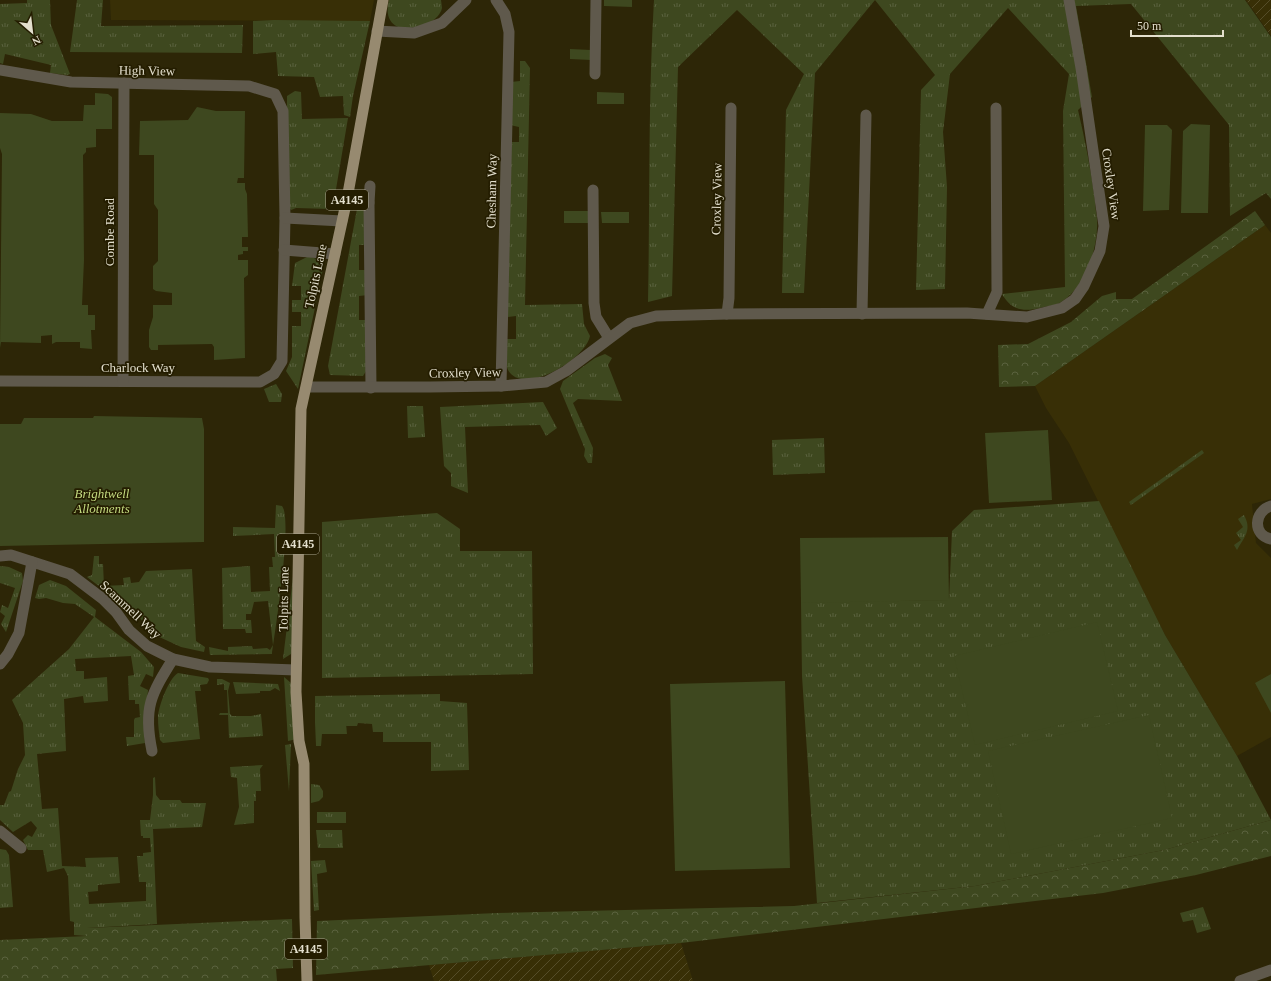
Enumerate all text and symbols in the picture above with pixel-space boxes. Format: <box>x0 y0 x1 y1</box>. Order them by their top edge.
north arrow <box>12 12 52 52</box>
scale bar <box>1131 12 1223 38</box>
text: 50 m <box>1137 19 1162 33</box>
text: N <box>30 34 43 48</box>
street label: High View <box>119 63 176 79</box>
street label: Croxley View <box>1099 147 1124 222</box>
street label: Chesham Way <box>483 153 500 229</box>
street label: Croxley View <box>708 162 725 235</box>
road number: A4145 <box>326 190 368 210</box>
street label: Combe Road <box>102 197 117 266</box>
street label: Tolpits Lane <box>301 242 330 310</box>
street label: Charlock Way <box>101 360 176 375</box>
street label: Croxley View <box>429 364 502 381</box>
park label: Brightwell Allotments <box>73 486 130 516</box>
road number: A4145 <box>277 534 319 554</box>
street label: Tolpits Lane <box>275 566 292 632</box>
street label: Scammell Way <box>97 577 165 642</box>
road number: A4145 <box>285 939 327 959</box>

